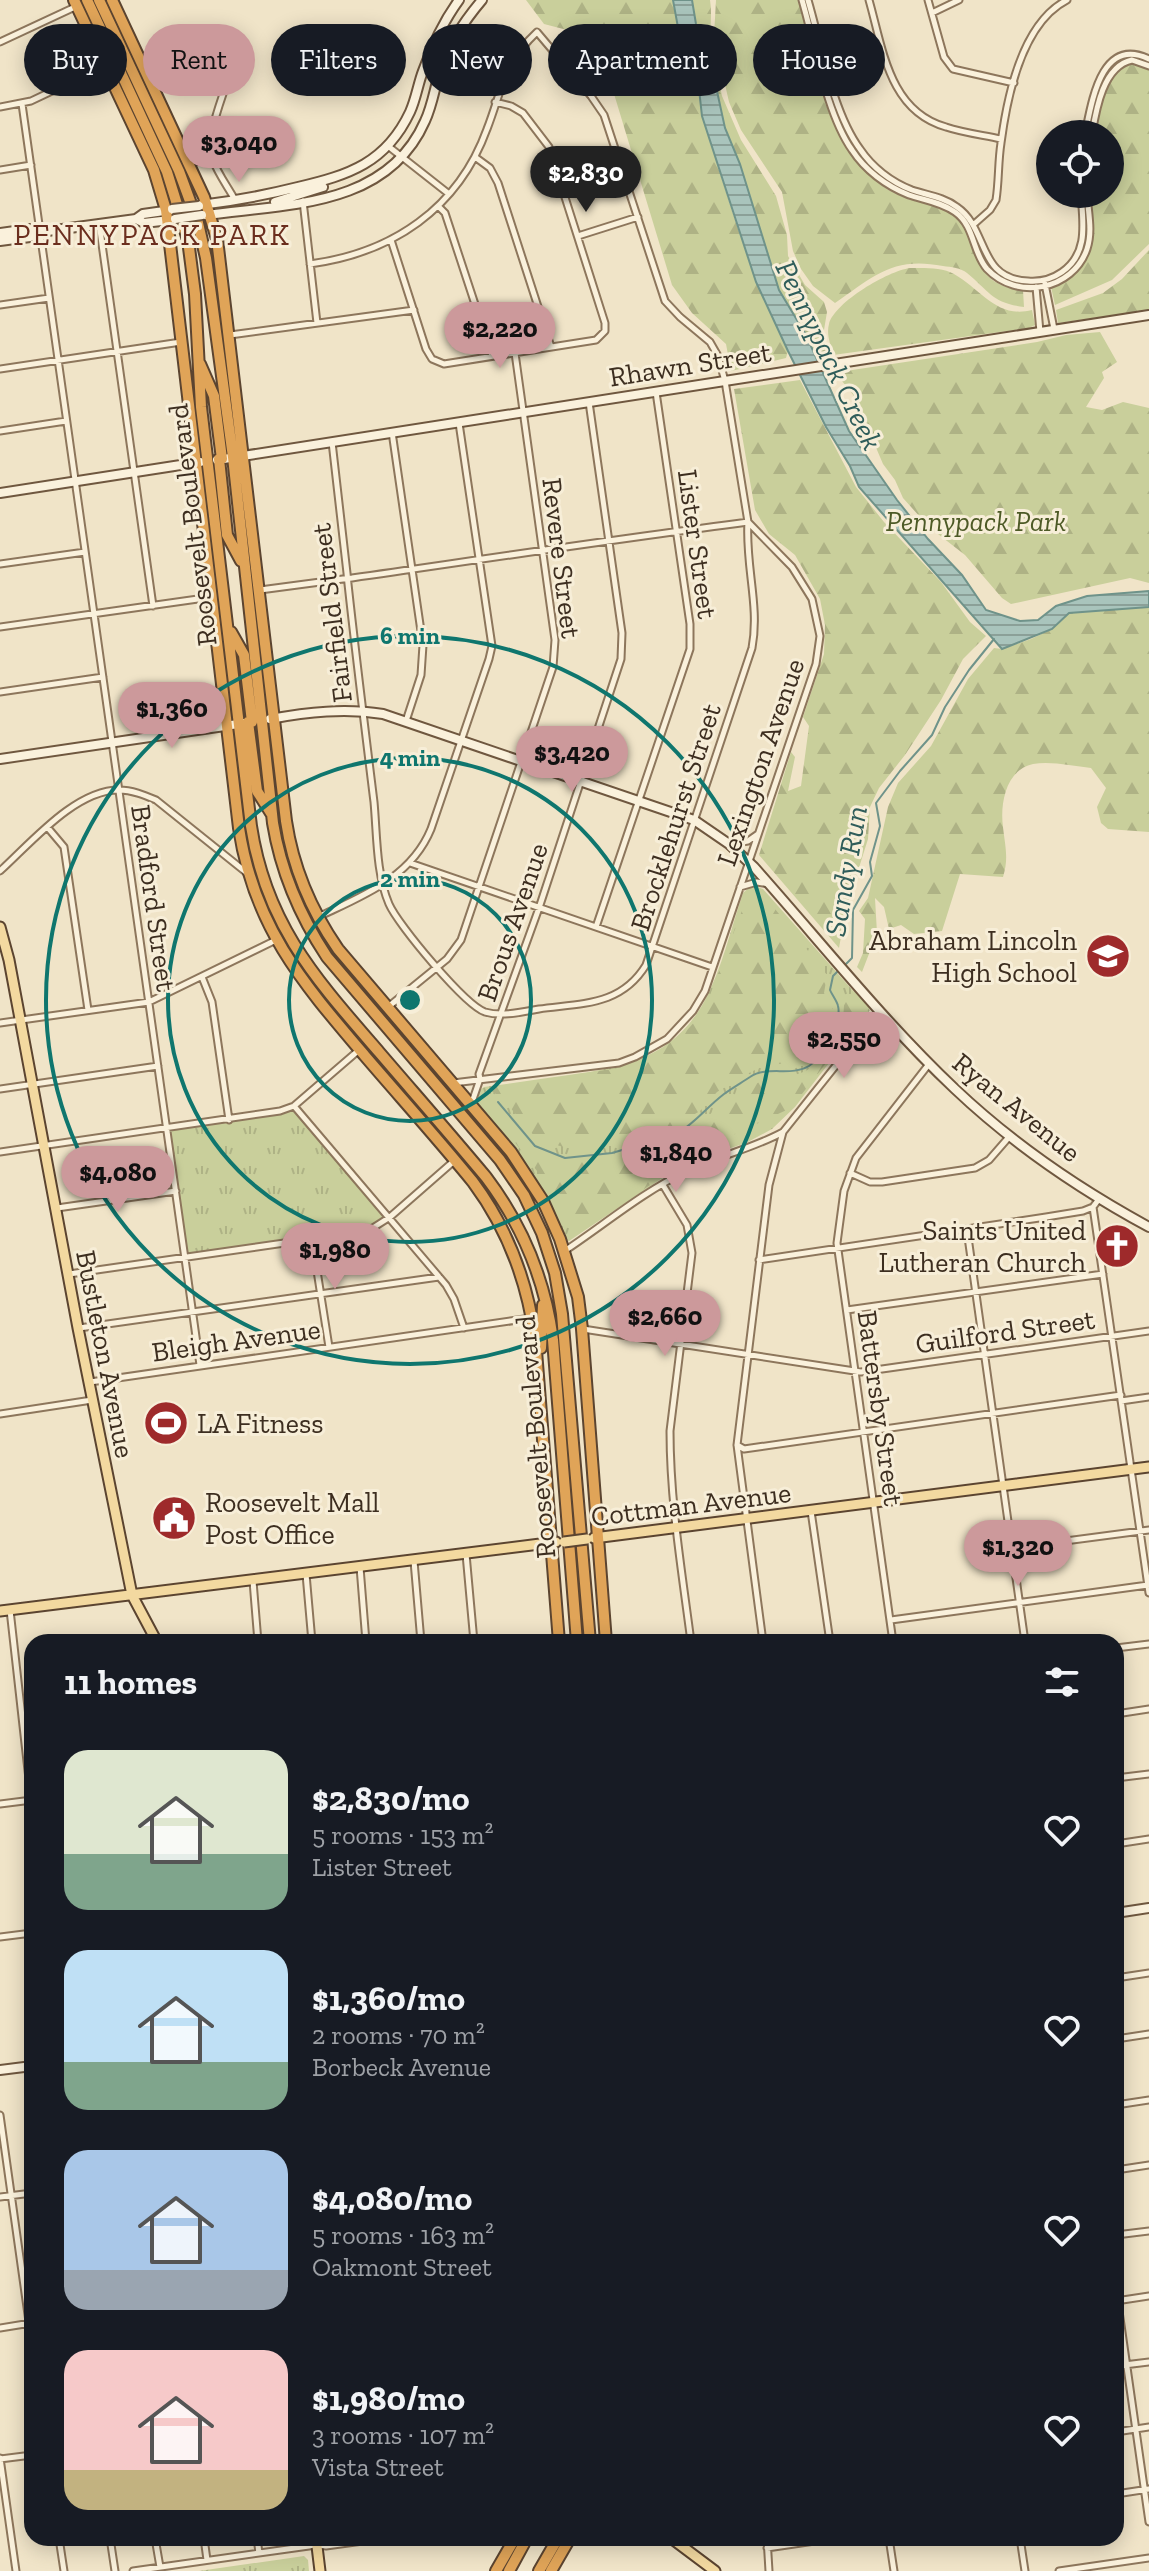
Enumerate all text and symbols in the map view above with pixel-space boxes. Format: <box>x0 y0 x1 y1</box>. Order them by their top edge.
chip: Buy <box>24 24 127 96</box>
chip: Rent <box>143 24 255 96</box>
chip: Filters <box>271 24 406 96</box>
chip: New <box>422 24 532 96</box>
chip: Apartment <box>548 24 737 96</box>
chip: House <box>753 24 885 96</box>
pin: $3,040 <box>174 116 304 184</box>
map controls <box>1036 120 1124 208</box>
button: locate <box>1036 120 1124 208</box>
text: $3,040 <box>200 126 278 158</box>
pin: $2,830 <box>521 146 651 214</box>
text: $2,830 <box>548 156 624 188</box>
district label: PENNYPACK PARK <box>13 217 291 253</box>
water label: Pennypack Creek <box>768 254 890 456</box>
pin: $2,220 <box>435 302 565 370</box>
text: $2,220 <box>462 312 538 344</box>
street label: Rhawn Street <box>607 335 774 394</box>
street label: Roosevelt Boulevard <box>161 402 224 648</box>
street label: Lister Street <box>671 467 724 621</box>
street label: Revere Street <box>535 476 588 641</box>
park label: Pennypack Park <box>886 505 1066 538</box>
street label: Fairfield Street <box>304 521 359 704</box>
text: 6 min <box>380 621 440 650</box>
street label: Lexington Avenue <box>710 654 811 870</box>
pin: $1,360 <box>107 682 237 750</box>
text: $1,360 <box>136 692 208 724</box>
street label: Brocklehurst Street <box>623 699 728 935</box>
pin: $3,420 <box>507 726 637 794</box>
text: $3,420 <box>534 736 610 768</box>
text: 4 min <box>380 743 440 772</box>
street label: Bradford Street <box>124 803 183 994</box>
water label: Sandy Run <box>817 803 875 939</box>
street label: Brous Avenue <box>470 839 555 1006</box>
text: 2 min <box>380 864 440 893</box>
place label: Abraham Lincoln High School <box>869 924 1077 989</box>
school or university icon: Abraham Lincoln High School <box>1084 932 1132 980</box>
centre of rings <box>396 986 424 1014</box>
pin: $2,550 <box>779 1012 909 1080</box>
text: $2,550 <box>807 1022 881 1054</box>
street label: Ryan Avenue <box>946 1046 1087 1169</box>
pin: $1,840 <box>611 1126 741 1194</box>
text: $1,840 <box>640 1136 712 1168</box>
pin: $4,080 <box>53 1146 183 1214</box>
text: $4,080 <box>79 1156 157 1188</box>
place label: Saints United Lutheran Church <box>878 1214 1086 1279</box>
church icon: Saints United Lutheran Church <box>1093 1222 1141 1270</box>
pin: $1,980 <box>270 1223 400 1291</box>
text: $1,980 <box>299 1233 371 1265</box>
street label: Bustleton Avenue <box>69 1247 142 1461</box>
pin: $2,660 <box>600 1290 730 1358</box>
text: $2,660 <box>628 1300 702 1332</box>
street label: Guilford Street <box>913 1302 1097 1360</box>
street label: Battersby Street <box>850 1308 911 1508</box>
street label: Bleigh Avenue <box>150 1312 323 1369</box>
street label: Roosevelt Boulevard <box>508 1314 563 1560</box>
sports icon: LA Fitness <box>142 1399 190 1447</box>
place label: LA Fitness <box>197 1407 323 1440</box>
street label: Cottman Avenue <box>589 1476 793 1533</box>
place label: Roosevelt Mall Post Office <box>205 1486 380 1551</box>
public building icon: Roosevelt Mall Post Office <box>150 1494 198 1542</box>
pin: $1,320 <box>953 1520 1083 1588</box>
text: $1,320 <box>982 1530 1054 1562</box>
icon: filters <box>1040 1660 1084 1704</box>
text: 11 homes <box>64 1662 197 1703</box>
text: $2,830/mo <box>312 1778 470 1819</box>
icon: home <box>128 1782 224 1878</box>
icon: heart <box>1040 1808 1084 1852</box>
text: 5 rooms · 153 m² <box>312 1819 494 1851</box>
text: Lister Street <box>312 1851 452 1883</box>
text: $1,360/mo <box>312 1978 465 2019</box>
icon: home <box>128 1982 224 2078</box>
icon: heart <box>1040 2008 1084 2052</box>
text: 2 rooms · 70 m² <box>312 2019 485 2051</box>
text: Borbeck Avenue <box>312 2051 491 2083</box>
text: $4,080/mo <box>312 2178 472 2219</box>
icon: home <box>128 2182 224 2278</box>
icon: heart <box>1040 2208 1084 2252</box>
text: 5 rooms · 163 m² <box>312 2219 494 2251</box>
text: Oakmont Street <box>312 2251 492 2283</box>
text: $1,980/mo <box>312 2378 465 2419</box>
icon: home <box>128 2382 224 2478</box>
icon: heart <box>1040 2408 1084 2452</box>
text: 3 rooms · 107 m² <box>312 2419 494 2451</box>
text: Vista Street <box>312 2451 444 2483</box>

